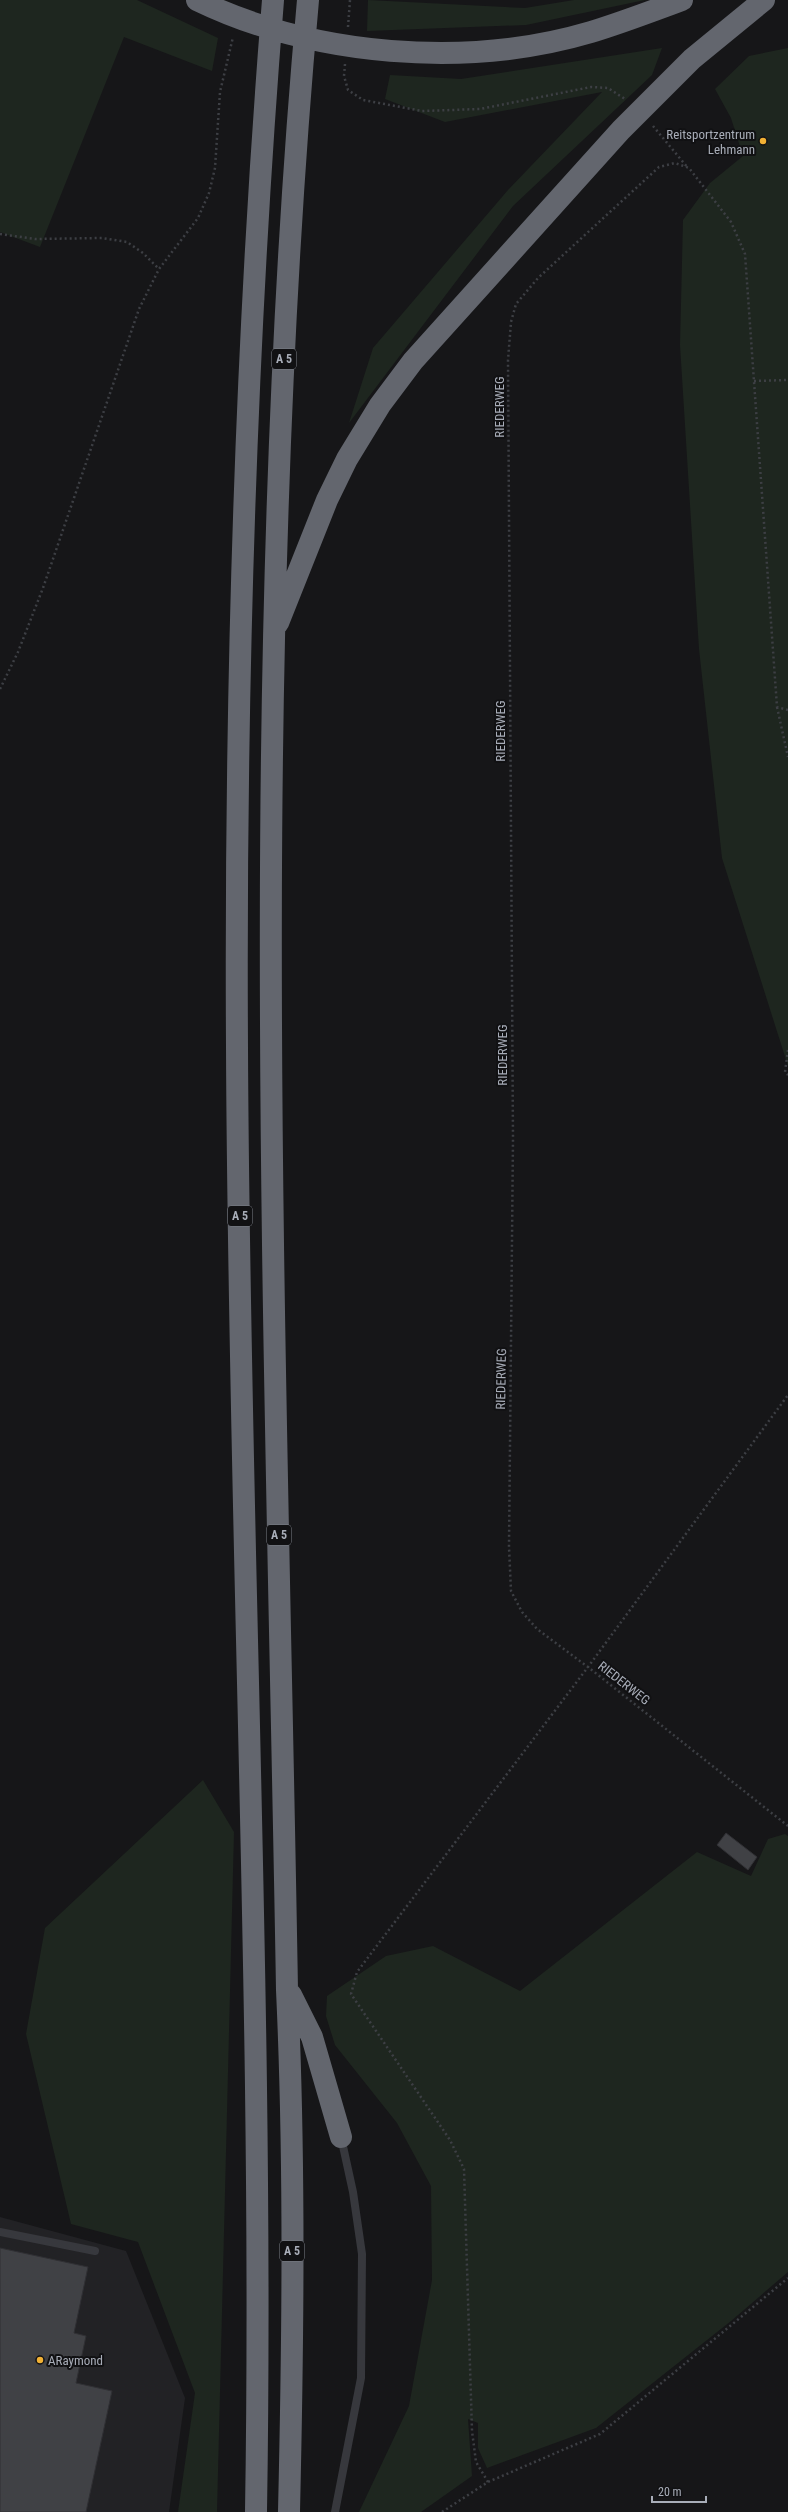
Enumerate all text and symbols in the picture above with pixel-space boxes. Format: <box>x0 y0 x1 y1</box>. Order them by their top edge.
place label: Reitsportzentrum Lehmann <box>666 127 755 157</box>
marker: Reitsportzentrum Lehmann <box>758 136 768 146</box>
road number: A 5 <box>272 349 296 369</box>
street label: RIEDERWEG <box>492 376 507 438</box>
street label: RIEDERWEG <box>493 700 508 762</box>
street label: RIEDERWEG <box>495 1024 510 1086</box>
road number: A 5 <box>228 1206 252 1226</box>
street label: RIEDERWEG <box>493 1348 509 1410</box>
road number: A 5 <box>267 1525 291 1545</box>
street label: RIEDERWEG <box>595 1658 653 1708</box>
road number: A 5 <box>280 2241 304 2261</box>
place label: ARaymond <box>48 2353 103 2368</box>
marker: ARaymond <box>35 2355 45 2365</box>
scale bar <box>652 2478 706 2504</box>
text: 20 m <box>658 2485 682 2499</box>

